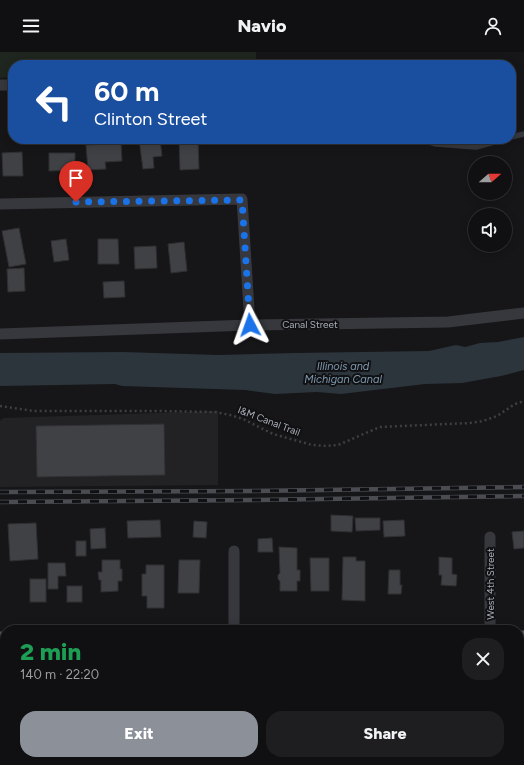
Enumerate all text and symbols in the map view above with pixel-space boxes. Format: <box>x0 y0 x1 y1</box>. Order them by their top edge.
icon: menu <box>20 15 42 37</box>
text: Navio <box>237 15 287 37</box>
icon: person <box>482 15 504 37</box>
text: 60 m <box>94 74 159 108</box>
icon: left <box>28 76 80 128</box>
text: Clinton Street <box>94 108 207 130</box>
north arrow <box>468 156 512 200</box>
map controls <box>468 156 512 252</box>
pin <box>59 161 93 202</box>
icon: arrive <box>65 167 87 189</box>
button: sound <box>468 208 512 252</box>
position arrow <box>229 304 271 346</box>
street label: Canal Street <box>282 318 338 331</box>
water label: Illinois and Michigan Canal <box>304 360 382 386</box>
street label: I&M Canal Trail <box>236 403 302 439</box>
street label: West 4th Street <box>484 548 497 620</box>
text: 2 min <box>20 637 81 666</box>
button: close <box>462 638 504 680</box>
text: 140 m · 22:20 <box>20 667 99 682</box>
button: Exit <box>20 711 258 757</box>
button: Share <box>266 711 504 757</box>

